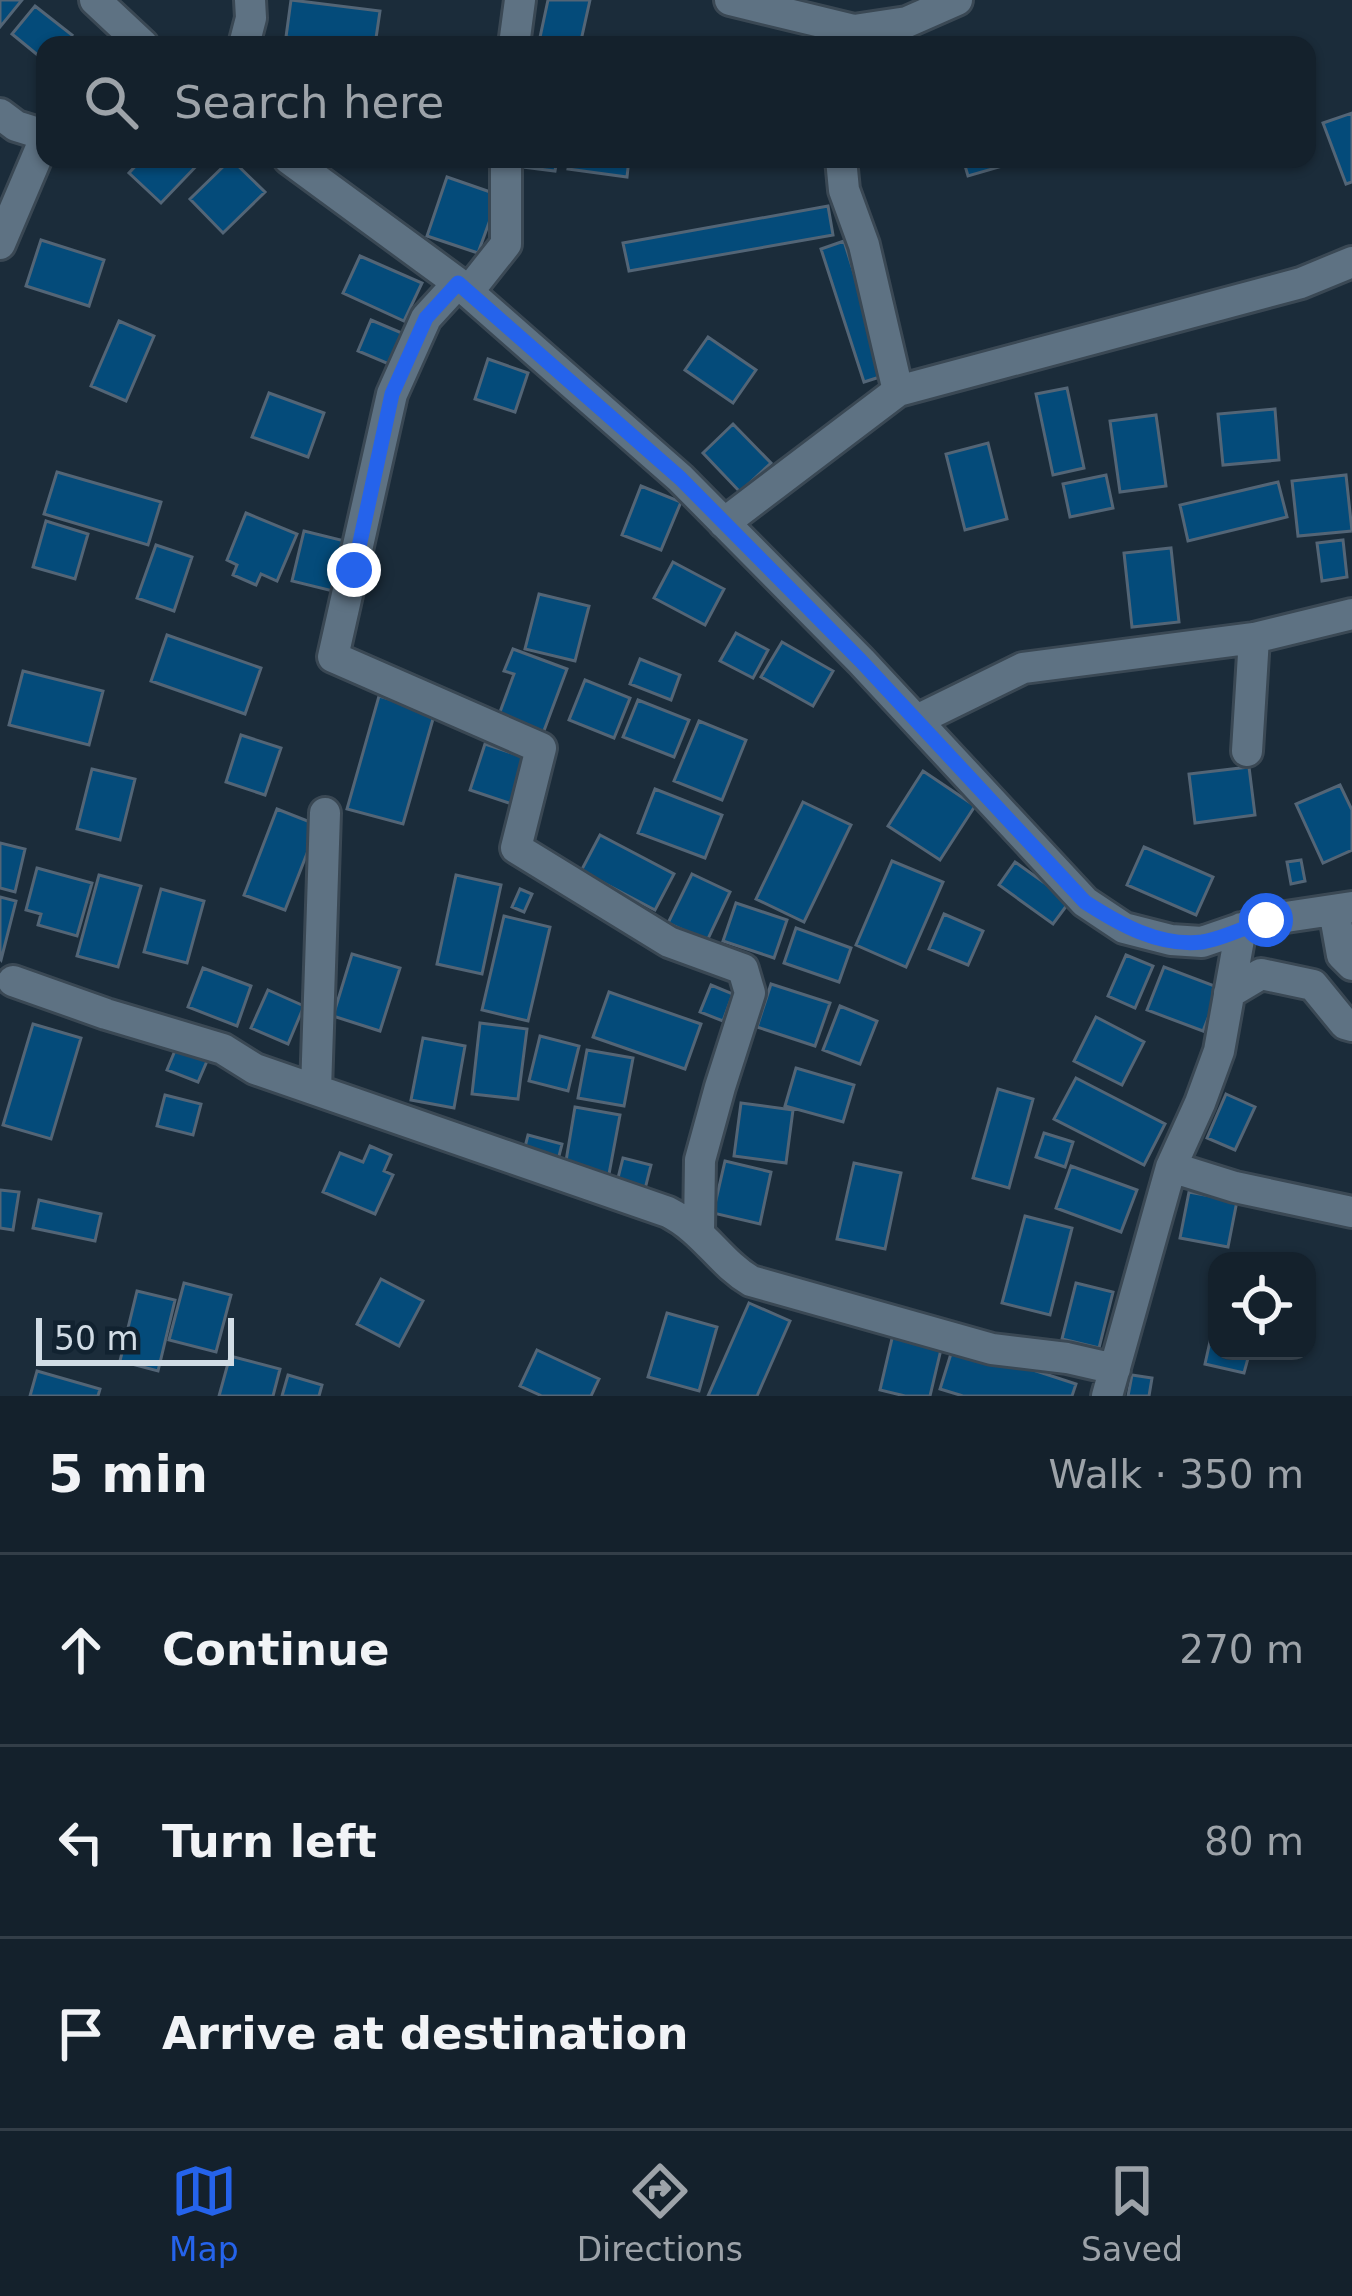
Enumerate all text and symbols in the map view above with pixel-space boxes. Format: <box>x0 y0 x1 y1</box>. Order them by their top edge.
search box <box>36 36 1316 168</box>
icon: search <box>78 69 144 135</box>
text: Search here <box>174 76 444 129</box>
route end <box>327 543 381 597</box>
route start <box>1239 893 1293 947</box>
map controls <box>1208 1252 1316 1360</box>
button: locate <box>1208 1252 1316 1360</box>
scale bar <box>36 1312 234 1365</box>
text: 50 m <box>54 1319 139 1358</box>
text: 5 min <box>48 1445 208 1504</box>
text: Walk · 350 m <box>1049 1452 1304 1497</box>
icon: ahead <box>48 1617 114 1683</box>
text: Continue <box>162 1623 390 1676</box>
text: 270 m <box>1179 1627 1304 1672</box>
icon: left <box>48 1809 114 1875</box>
text: Turn left <box>162 1815 377 1868</box>
text: 80 m <box>1204 1819 1304 1864</box>
icon: arrive <box>48 2001 114 2067</box>
text: Arrive at destination <box>162 2007 688 2060</box>
tab: Map <box>169 2158 239 2269</box>
tab: Directions <box>577 2158 743 2269</box>
tab: Saved <box>1081 2158 1183 2269</box>

